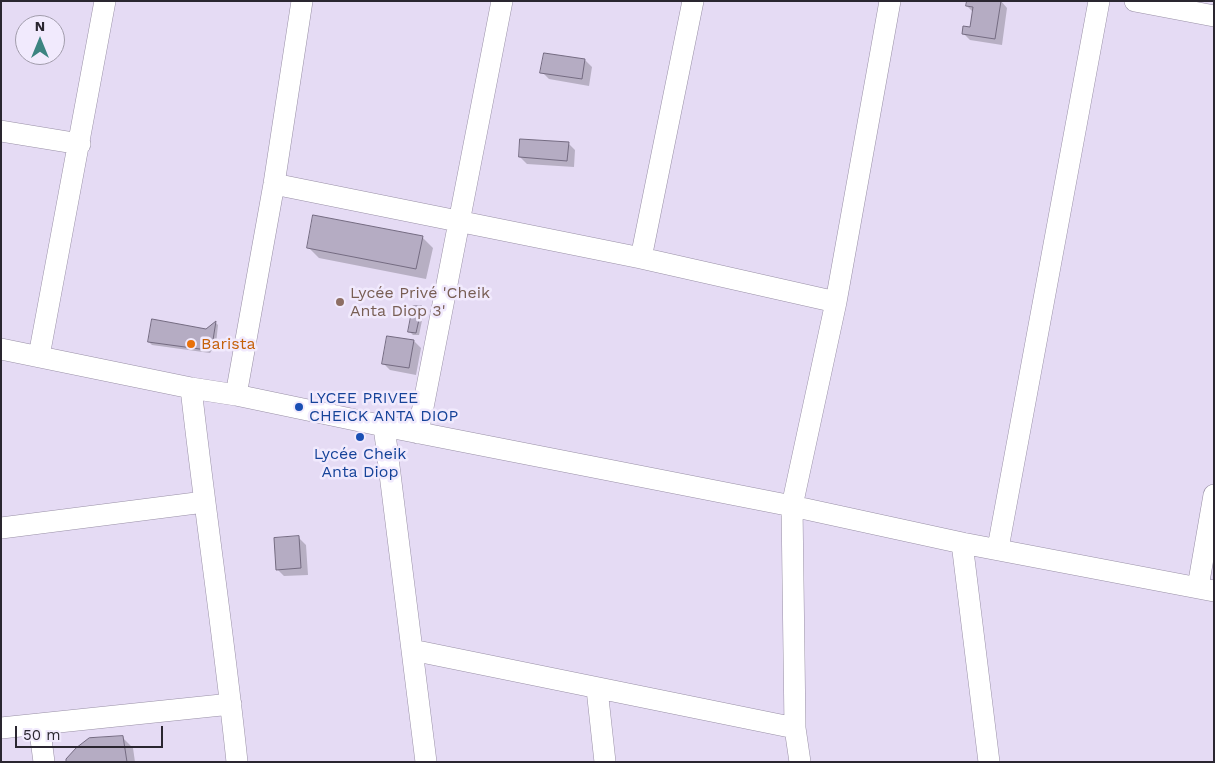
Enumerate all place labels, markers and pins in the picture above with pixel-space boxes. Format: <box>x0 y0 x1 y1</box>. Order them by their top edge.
place label: Lycée Privé 'Cheik Anta Diop 3' <box>350 283 490 321</box>
marker: Lycée Privé 'Cheik Anta Diop 3' <box>334 296 346 308</box>
place label: Barista <box>201 334 255 354</box>
marker: Barista <box>185 338 197 350</box>
place label: LYCEE PRIVEE CHEICK ANTA DIOP <box>309 388 458 426</box>
marker: LYCEE PRIVEE CHEICK ANTA DIOP <box>293 401 305 413</box>
marker: Lycée Cheik Anta Diop <box>354 431 366 443</box>
place label: Lycée Cheik Anta Diop <box>314 444 406 482</box>

